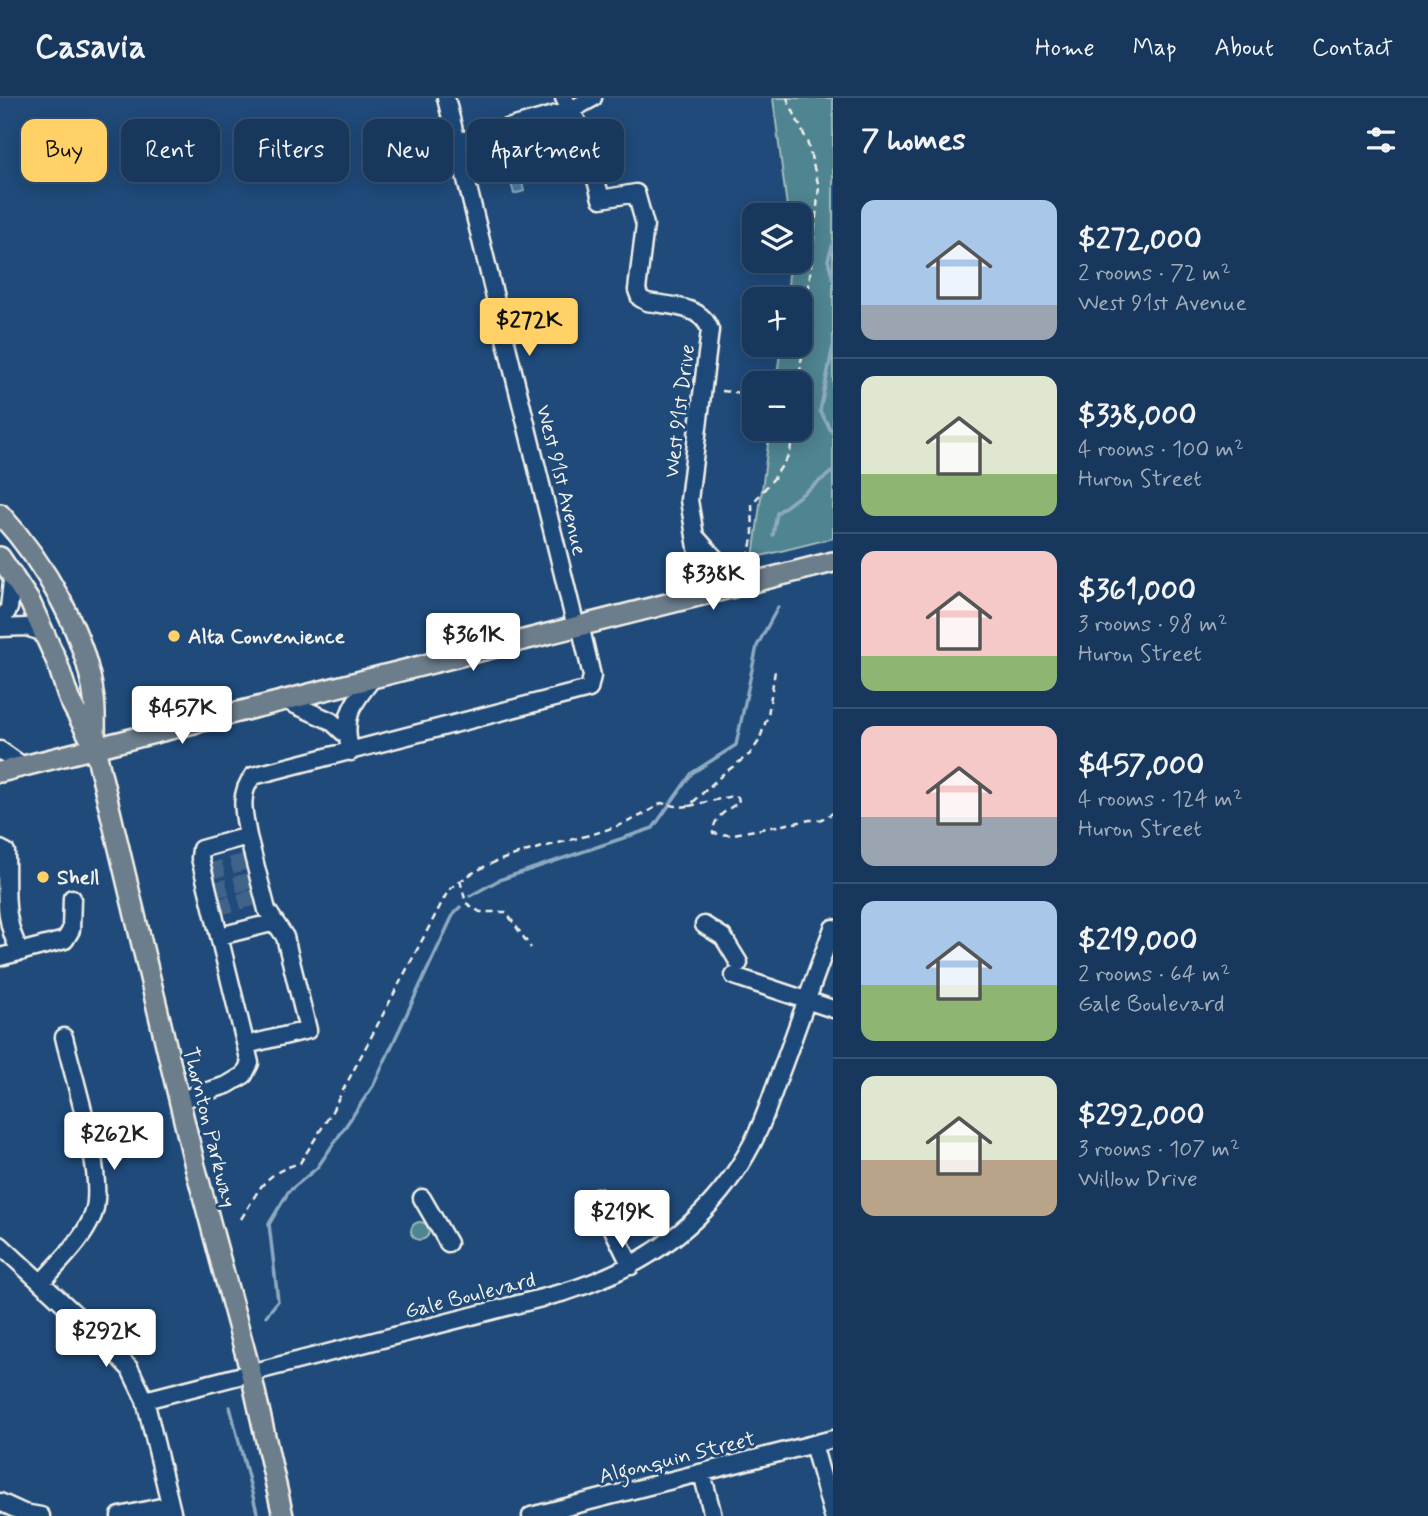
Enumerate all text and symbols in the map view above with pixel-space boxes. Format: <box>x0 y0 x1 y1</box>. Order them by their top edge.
text: Casavia <box>35 26 146 70</box>
text: Home <box>1035 33 1095 64</box>
text: Map <box>1133 33 1177 64</box>
text: About <box>1215 33 1274 64</box>
text: Contact <box>1312 33 1393 64</box>
chip: Buy <box>21 119 107 182</box>
chip: Rent <box>121 119 220 182</box>
chip: Filters <box>234 119 349 182</box>
chip: New <box>363 119 453 182</box>
chip: Apartment <box>467 119 624 182</box>
text: 7 homes <box>861 121 966 160</box>
icon: filters <box>1362 121 1400 159</box>
map controls <box>742 203 812 441</box>
button: layers <box>742 203 812 273</box>
text: $272,000 <box>1078 220 1202 259</box>
icon: home <box>917 228 1001 312</box>
text: 2 rooms · 72 m² <box>1078 259 1231 289</box>
button: + <box>742 287 812 357</box>
text: West 91st Avenue <box>1078 289 1247 319</box>
pin: $272K <box>480 299 578 358</box>
text: $272K <box>496 306 562 336</box>
street label: West 91st Drive <box>658 343 702 480</box>
button: − <box>742 371 812 441</box>
text: $338,000 <box>1078 396 1197 435</box>
street label: West 91st Avenue <box>529 402 593 558</box>
icon: home <box>917 404 1001 488</box>
text: 4 rooms · 100 m² <box>1078 435 1244 465</box>
text: Huron Street <box>1078 465 1202 495</box>
pin: $338K <box>664 552 762 612</box>
text: $338K <box>682 560 744 590</box>
text: $361,000 <box>1078 571 1196 610</box>
icon: home <box>917 579 1001 663</box>
text: 3 rooms · 98 m² <box>1078 610 1228 640</box>
pin: $361K <box>424 614 522 673</box>
text: $361K <box>442 621 504 651</box>
place label: Alta Convenience <box>188 623 346 651</box>
marker: Alta Convenience <box>166 628 182 644</box>
text: Huron Street <box>1078 640 1202 670</box>
pin: $457K <box>133 686 231 746</box>
text: $457K <box>148 694 216 724</box>
text: $457,000 <box>1078 746 1204 785</box>
icon: home <box>917 754 1001 838</box>
text: 4 rooms · 124 m² <box>1078 785 1243 815</box>
text: Huron Street <box>1078 815 1202 845</box>
place label: Shell <box>57 864 99 892</box>
marker: Shell <box>35 869 51 885</box>
text: $219,000 <box>1078 921 1198 960</box>
icon: home <box>917 929 1001 1013</box>
text: 2 rooms · 64 m² <box>1078 960 1230 990</box>
text: Gale Boulevard <box>1078 990 1225 1020</box>
street label: Thornton Parkway <box>176 1044 242 1210</box>
text: $292,000 <box>1078 1096 1205 1135</box>
icon: home <box>917 1104 1001 1188</box>
pin: $262K <box>65 1112 163 1172</box>
text: $262K <box>80 1120 148 1150</box>
text: 3 rooms · 107 m² <box>1078 1135 1240 1165</box>
text: Willow Drive <box>1078 1165 1198 1195</box>
pin: $219K <box>573 1190 671 1250</box>
text: $219K <box>590 1198 654 1228</box>
street label: Gale Boulevard <box>402 1266 539 1326</box>
pin: $292K <box>57 1310 155 1369</box>
text: $292K <box>72 1317 140 1347</box>
street label: Algonquin Street <box>596 1425 759 1493</box>

